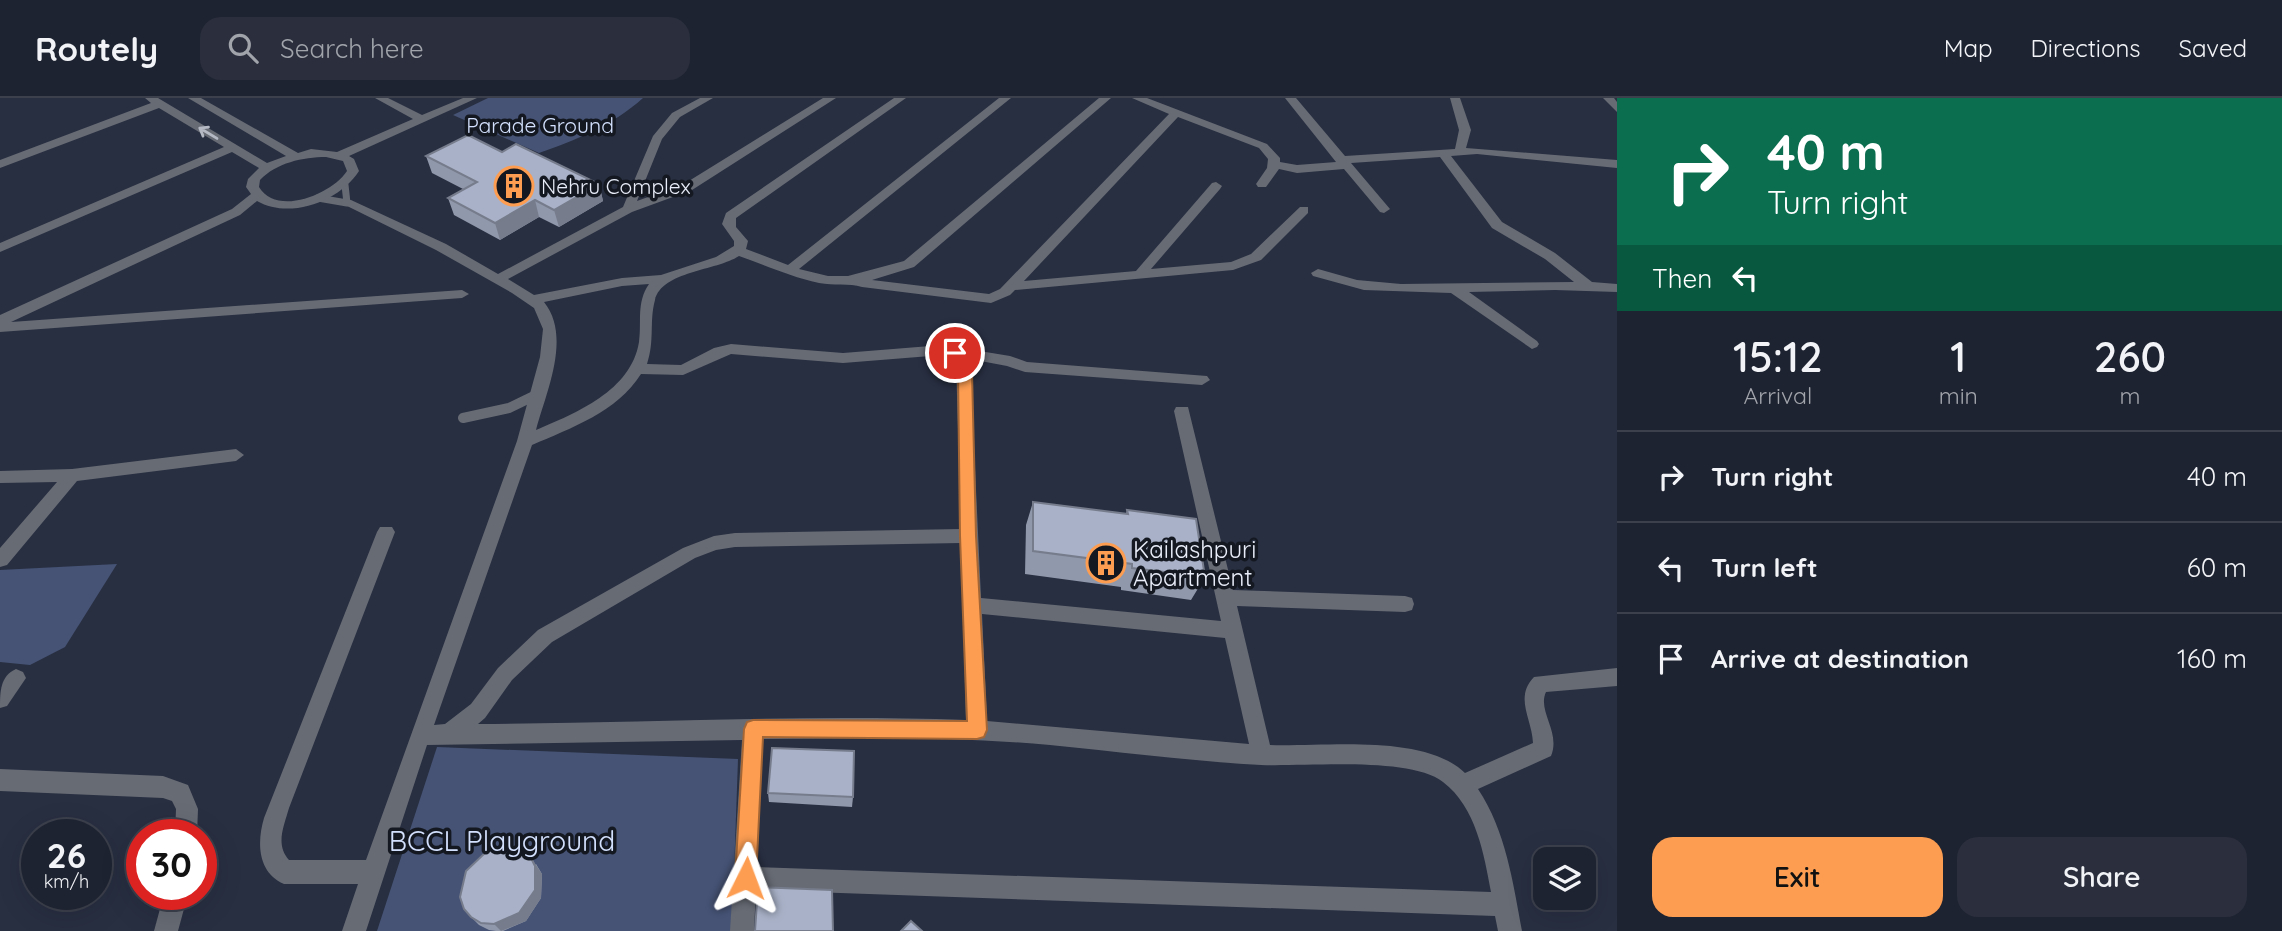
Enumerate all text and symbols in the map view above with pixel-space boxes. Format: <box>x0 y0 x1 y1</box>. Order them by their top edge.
search box <box>200 17 690 80</box>
text: Routely <box>35 28 158 69</box>
icon: search <box>224 29 262 67</box>
text: Search here <box>280 32 424 65</box>
text: Map <box>1944 33 1993 63</box>
text: Directions <box>2031 33 2141 63</box>
text: Saved <box>2179 33 2247 63</box>
park label: Parade Ground <box>466 112 614 138</box>
text: 40 m <box>1767 121 1885 182</box>
one-way arrow <box>199 126 219 140</box>
icon: right <box>1652 126 1743 217</box>
building icon: Nehru Complex <box>493 165 535 207</box>
place label: Nehru Complex <box>541 173 691 199</box>
text: Turn right <box>1767 182 1908 222</box>
icon: left <box>1726 259 1764 297</box>
text: Then <box>1652 262 1712 295</box>
pin <box>925 323 985 383</box>
text: 15:12 <box>1733 330 1823 383</box>
text: 1 <box>1950 330 1966 383</box>
text: 260 <box>2094 330 2166 383</box>
icon: arrive <box>936 334 974 372</box>
text: Arrival <box>1743 381 1812 410</box>
text: min <box>1939 381 1978 410</box>
text: m <box>2119 381 2140 410</box>
icon: right <box>1652 458 1690 496</box>
text: Turn right <box>1711 460 1833 493</box>
text: 40 m <box>2187 460 2247 493</box>
place label: Kailashpuri Apartment <box>1133 534 1256 592</box>
building icon: Kailashpuri Apartment <box>1085 542 1127 584</box>
icon: left <box>1652 549 1690 587</box>
text: Turn left <box>1711 551 1818 584</box>
text: 60 m <box>2187 551 2247 584</box>
icon: arrive <box>1652 640 1690 678</box>
text: Arrive at destination <box>1711 642 1969 675</box>
text: 160 m <box>2177 642 2247 675</box>
speed limit sign: 30 <box>126 819 217 910</box>
park label: BCCL Playground <box>389 823 615 858</box>
text: 26 <box>47 833 86 877</box>
button: Exit <box>1652 837 1943 917</box>
button: Share <box>1957 837 2247 917</box>
position arrow <box>709 841 783 915</box>
map controls <box>1533 847 1596 910</box>
button: layers <box>1533 847 1596 910</box>
text: km/h <box>44 870 89 893</box>

